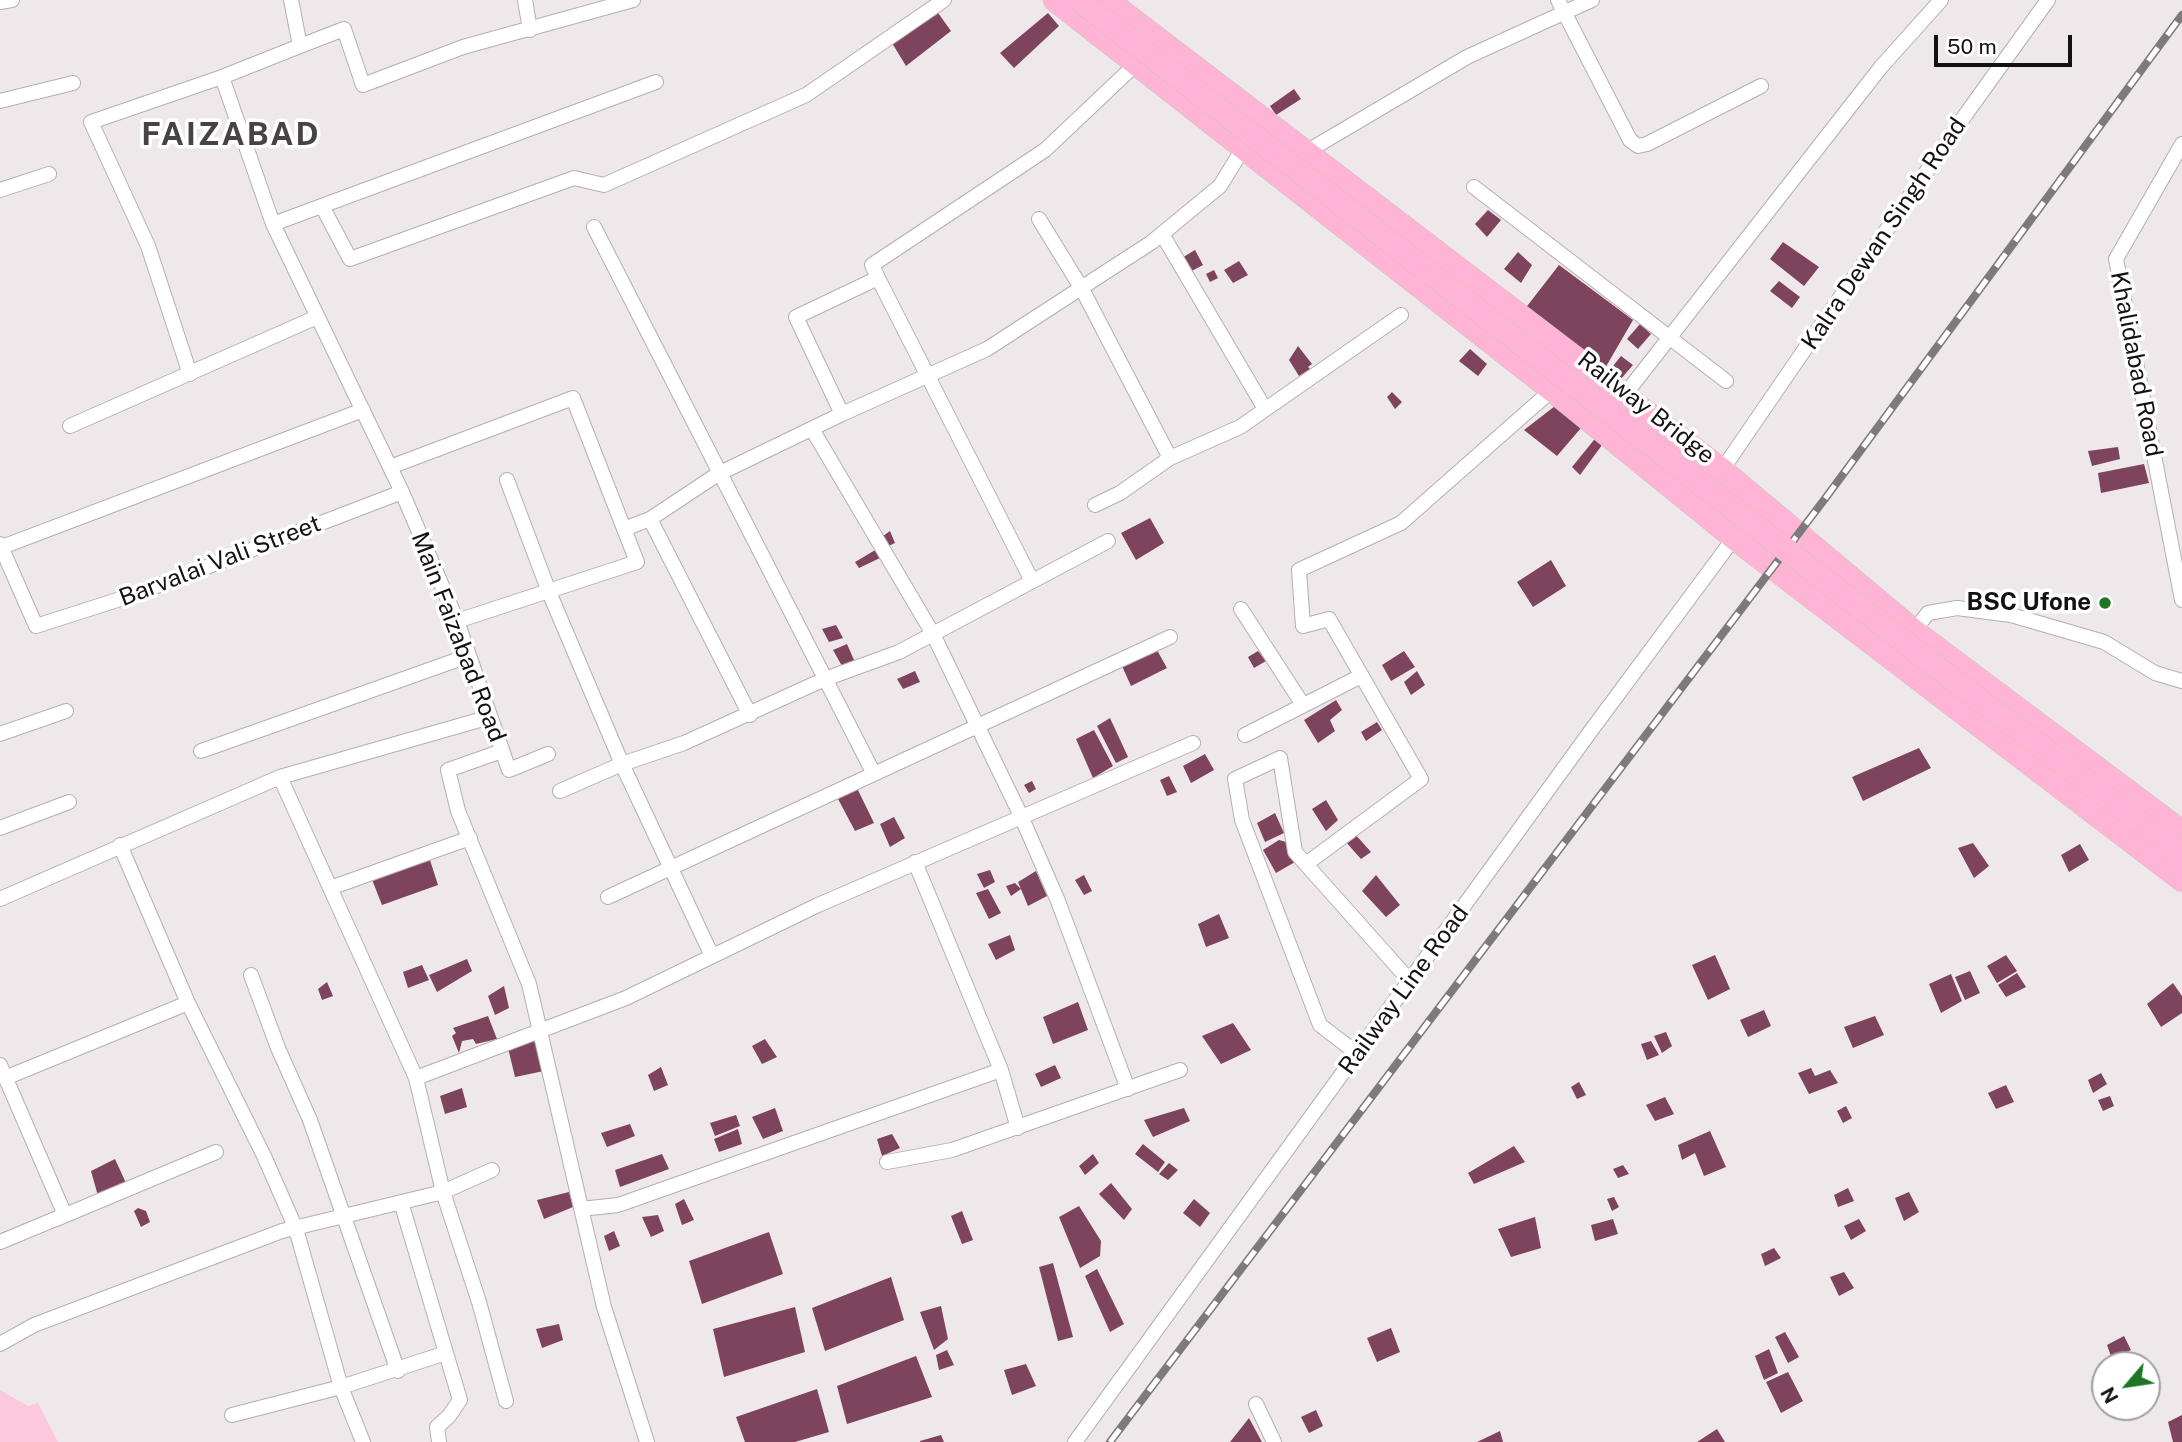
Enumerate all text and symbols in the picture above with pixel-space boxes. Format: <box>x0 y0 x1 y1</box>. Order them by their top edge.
scale bar <box>1937 21 2075 65</box>
text: 50 m <box>1947 34 1997 59</box>
street label: Kalra Dewan Singh Road <box>1796 113 1972 355</box>
district label: FAIZABAD <box>142 116 320 154</box>
street label: Khalidabad Road <box>2104 269 2168 459</box>
street label: Railway Bridge <box>1572 346 1720 470</box>
street label: Barvalai Vali Street <box>115 509 325 613</box>
street label: Main Faizabad Road <box>405 528 511 746</box>
place label: BSC Ufone <box>1967 589 2091 617</box>
marker: BSC Ufone <box>2097 595 2113 611</box>
street label: Railway Line Road <box>1333 900 1475 1080</box>
north arrow <box>2091 1351 2161 1421</box>
text: N <box>2096 1383 2123 1407</box>

